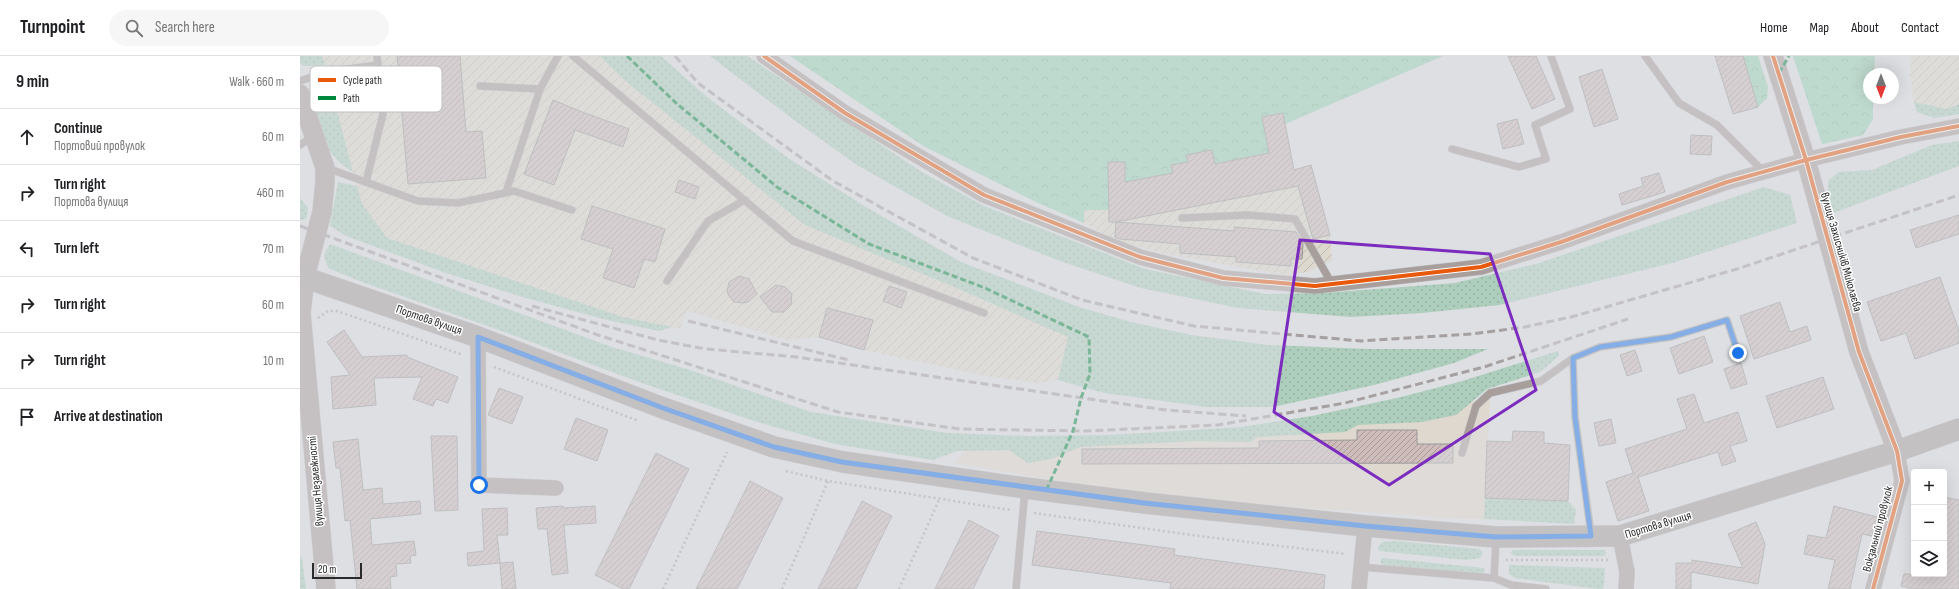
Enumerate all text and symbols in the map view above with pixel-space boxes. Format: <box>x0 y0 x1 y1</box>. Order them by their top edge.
search box <box>109 10 389 46</box>
text: Turnpoint <box>20 16 85 39</box>
icon: search <box>123 17 145 39</box>
text: Search here <box>155 18 215 37</box>
text: Home <box>1760 19 1788 36</box>
text: Map <box>1810 19 1829 36</box>
text: About <box>1851 19 1879 36</box>
text: Contact <box>1901 19 1939 36</box>
legend <box>310 66 442 112</box>
north arrow <box>1863 68 1899 104</box>
text: 9 min <box>16 72 49 92</box>
text: Walk · 660 m <box>229 74 284 90</box>
text: Cycle path <box>343 74 382 87</box>
text: Path <box>343 92 360 105</box>
text: Continue <box>54 119 103 138</box>
icon: ahead <box>16 126 38 148</box>
text: 60 m <box>262 129 284 145</box>
text: Портовий провулок <box>54 138 145 154</box>
text: Turn right <box>54 175 106 194</box>
icon: right <box>16 182 38 204</box>
text: 460 m <box>257 185 284 201</box>
street label: вулиця Захисників Миколаєва <box>1817 191 1865 314</box>
text: Портова вулиця <box>54 194 128 210</box>
icon: left <box>16 238 38 260</box>
text: Turn left <box>54 239 99 258</box>
text: 70 m <box>263 241 284 257</box>
icon: right <box>16 294 38 316</box>
text: Turn right <box>54 295 106 314</box>
text: 60 m <box>262 297 284 313</box>
street label: Портова вулиця <box>394 302 464 338</box>
route end <box>1729 344 1747 362</box>
icon: right <box>16 350 38 372</box>
text: Turn right <box>54 351 106 370</box>
text: 10 m <box>263 353 284 369</box>
icon: arrive <box>16 406 38 428</box>
text: Arrive at destination <box>54 407 163 426</box>
street label: вулиця Незалежності <box>305 435 327 527</box>
map controls <box>1911 469 1947 577</box>
button: + <box>1911 469 1947 505</box>
route start <box>470 476 488 494</box>
street label: Вокзальний провулок <box>1859 484 1897 573</box>
button: − <box>1911 505 1947 541</box>
street label: Портова вулиця <box>1623 508 1693 542</box>
button: layers <box>1911 541 1947 577</box>
scale bar <box>312 561 362 580</box>
text: 20 m <box>318 563 336 576</box>

